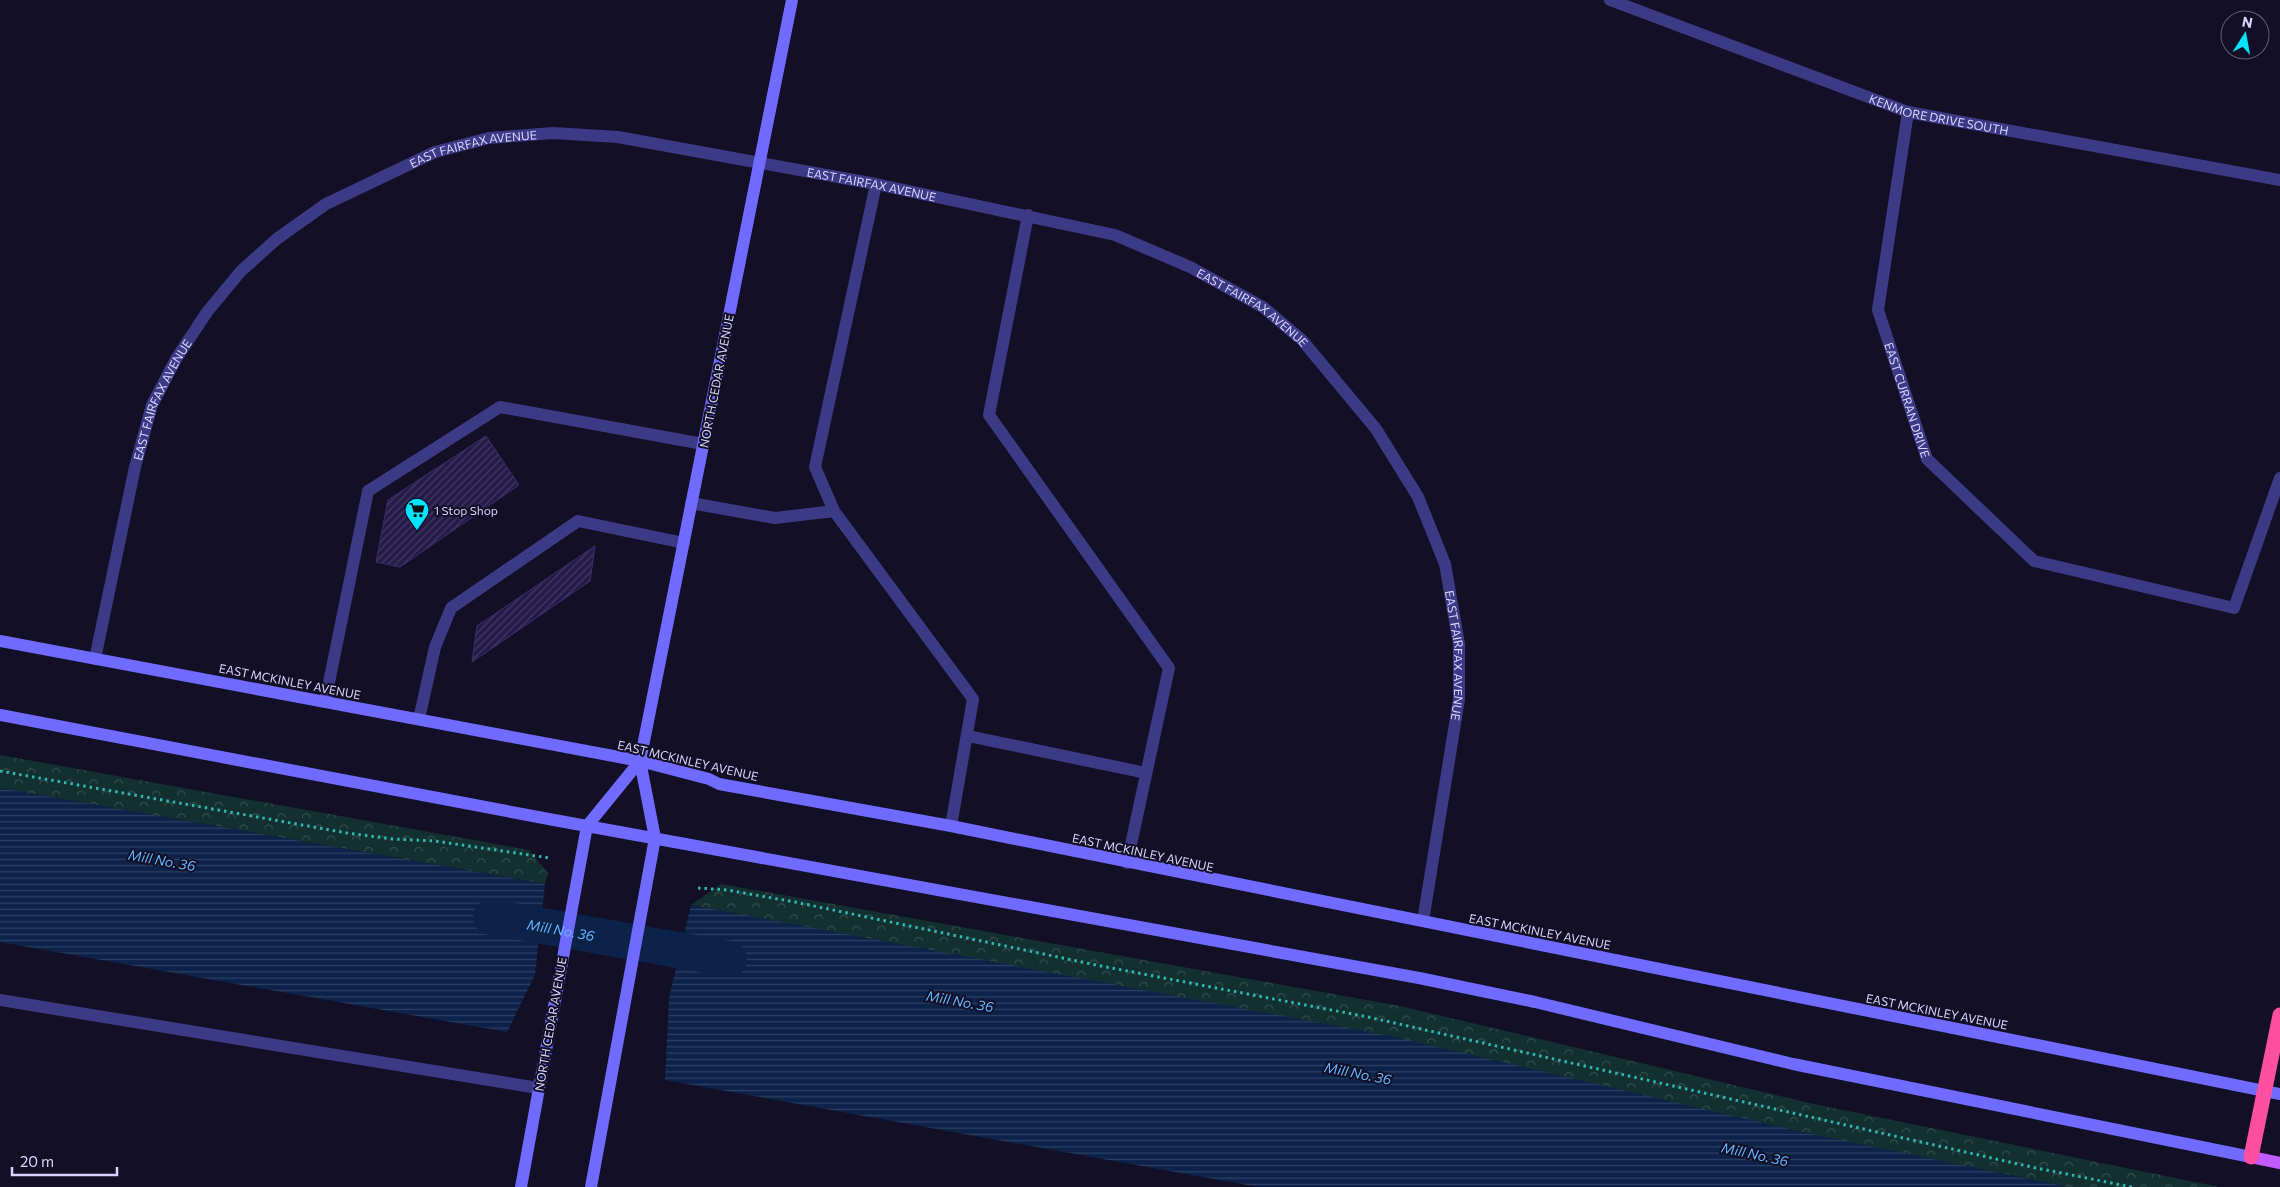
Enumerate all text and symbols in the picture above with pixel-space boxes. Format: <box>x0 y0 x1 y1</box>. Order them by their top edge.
north arrow <box>2220 10 2270 60</box>
text: N <box>2241 12 2254 31</box>
street label: KENMORE DRIVE SOUTH <box>1867 91 2010 137</box>
street label: EAST FAIRFAX AVENUE <box>407 127 537 170</box>
street label: EAST FAIRFAX AVENUE <box>806 165 937 204</box>
street label: EAST FAIRFAX AVENUE <box>1195 265 1311 349</box>
street label: NORTH CEDAR AVENUE <box>696 313 736 449</box>
street label: EAST FAIRFAX AVENUE <box>130 336 194 462</box>
street label: EAST CURRAN DRIVE <box>1882 340 1933 460</box>
supermarket icon: 1 Stop Shop <box>404 497 430 531</box>
place label: 1 Stop Shop <box>434 503 498 517</box>
street label: EAST FAIRFAX AVENUE <box>1443 589 1467 722</box>
street label: EAST MCKINLEY AVENUE <box>218 660 362 702</box>
street label: EAST MCKINLEY AVENUE <box>616 737 760 783</box>
street label: EAST MCKINLEY AVENUE <box>1071 830 1215 874</box>
water label: Mill No. 36 <box>127 846 197 874</box>
street label: EAST MCKINLEY AVENUE <box>1468 910 1612 952</box>
water label: Mill No. 36 <box>526 915 596 944</box>
street label: NORTH CEDAR AVENUE <box>531 956 569 1092</box>
water label: Mill No. 36 <box>925 987 995 1015</box>
street label: EAST MCKINLEY AVENUE <box>1865 990 2009 1032</box>
water label: Mill No. 36 <box>1323 1058 1394 1088</box>
water label: Mill No. 36 <box>1720 1139 1791 1169</box>
scale bar <box>12 1144 118 1176</box>
text: 20 m <box>20 1152 54 1170</box>

